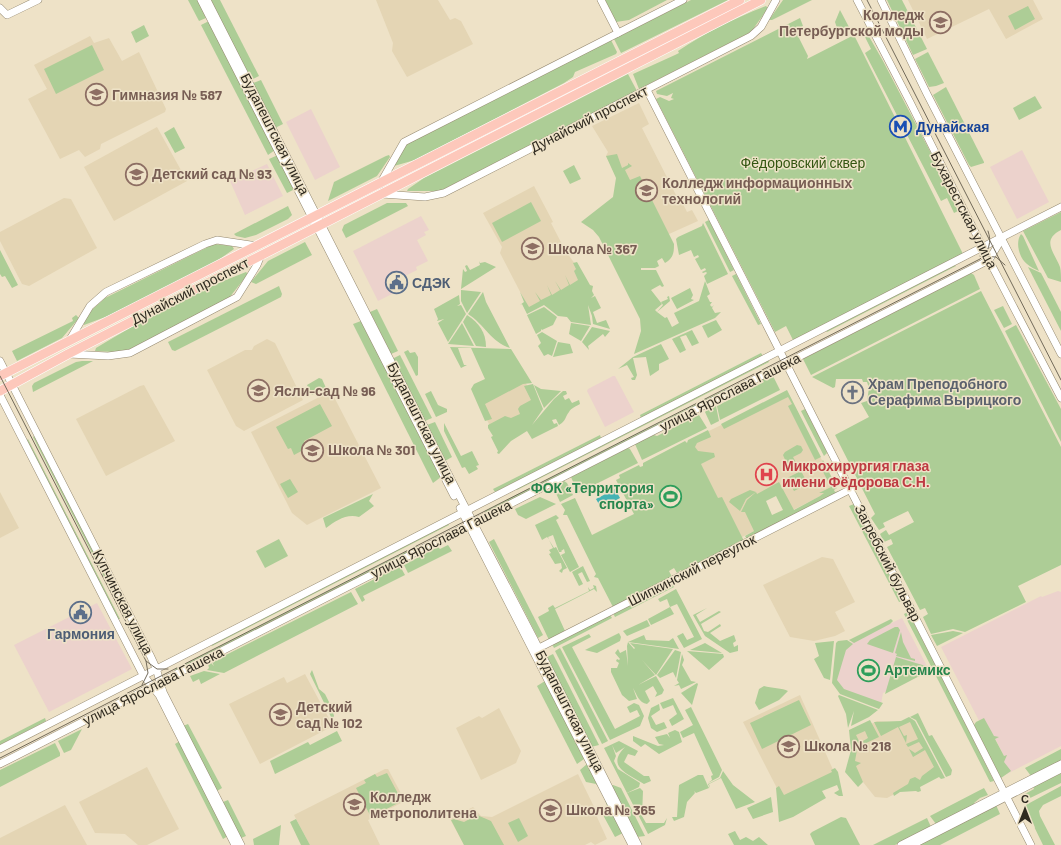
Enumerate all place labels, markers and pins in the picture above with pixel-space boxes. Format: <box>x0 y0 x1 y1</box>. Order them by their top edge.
place label: Колледж Петербургской моды <box>779 6 925 39</box>
school or university icon: Колледж Петербургской моды <box>927 10 953 36</box>
school or university icon: Гимназия № 587 <box>84 82 110 108</box>
place label: Гимназия № 587 <box>112 86 222 103</box>
metro station icon: Дунайская <box>887 114 913 140</box>
place label: Дунайская <box>916 118 990 135</box>
school or university icon: Детский сад № 93 <box>123 161 149 187</box>
place label: Детский сад № 93 <box>152 165 272 182</box>
place label: Колледж информационных технологий <box>662 174 852 207</box>
school or university icon: Колледж информационных технологий <box>634 178 660 204</box>
school or university icon: Школа № 367 <box>520 236 546 262</box>
place label: Школа № 367 <box>548 240 637 257</box>
public building icon: СДЭК <box>383 270 409 296</box>
place label: СДЭК <box>412 274 451 291</box>
place label: Храм Преподобного Серафима Вырицкого <box>868 375 1021 408</box>
school or university icon: Ясли-сад № 96 <box>245 378 271 404</box>
church icon: Храм Преподобного Серафима Вырицкого <box>840 379 866 405</box>
place label: Ясли-сад № 96 <box>274 382 376 399</box>
school or university icon: Школа № 301 <box>299 437 325 463</box>
place label: Школа № 301 <box>328 441 415 458</box>
place label: Микрохирургия глаза имени Фёдорова С.Н. <box>782 457 930 490</box>
hospital icon: Микрохирургия глаза имени Фёдорова С.Н. <box>754 461 780 487</box>
place label: ФОК «Территория спорта» <box>531 479 654 512</box>
sports icon: ФОК «Территория спорта» <box>657 483 683 509</box>
public building icon: Гармония <box>68 599 94 625</box>
place label: Гармония <box>47 625 115 642</box>
sports icon: Артемикс <box>855 657 881 683</box>
place label: Артемикс <box>884 661 951 678</box>
place label: Детский сад № 102 <box>296 698 363 731</box>
school or university icon: Детский сад № 102 <box>268 702 294 728</box>
school or university icon: Школа № 218 <box>776 733 802 759</box>
place label: Школа № 218 <box>804 737 892 754</box>
place label: Колледж метрополитена <box>370 788 477 821</box>
school or university icon: Колледж метрополитена <box>342 792 368 818</box>
school or university icon: Школа № 365 <box>538 797 564 823</box>
place label: Школа № 365 <box>566 801 656 818</box>

